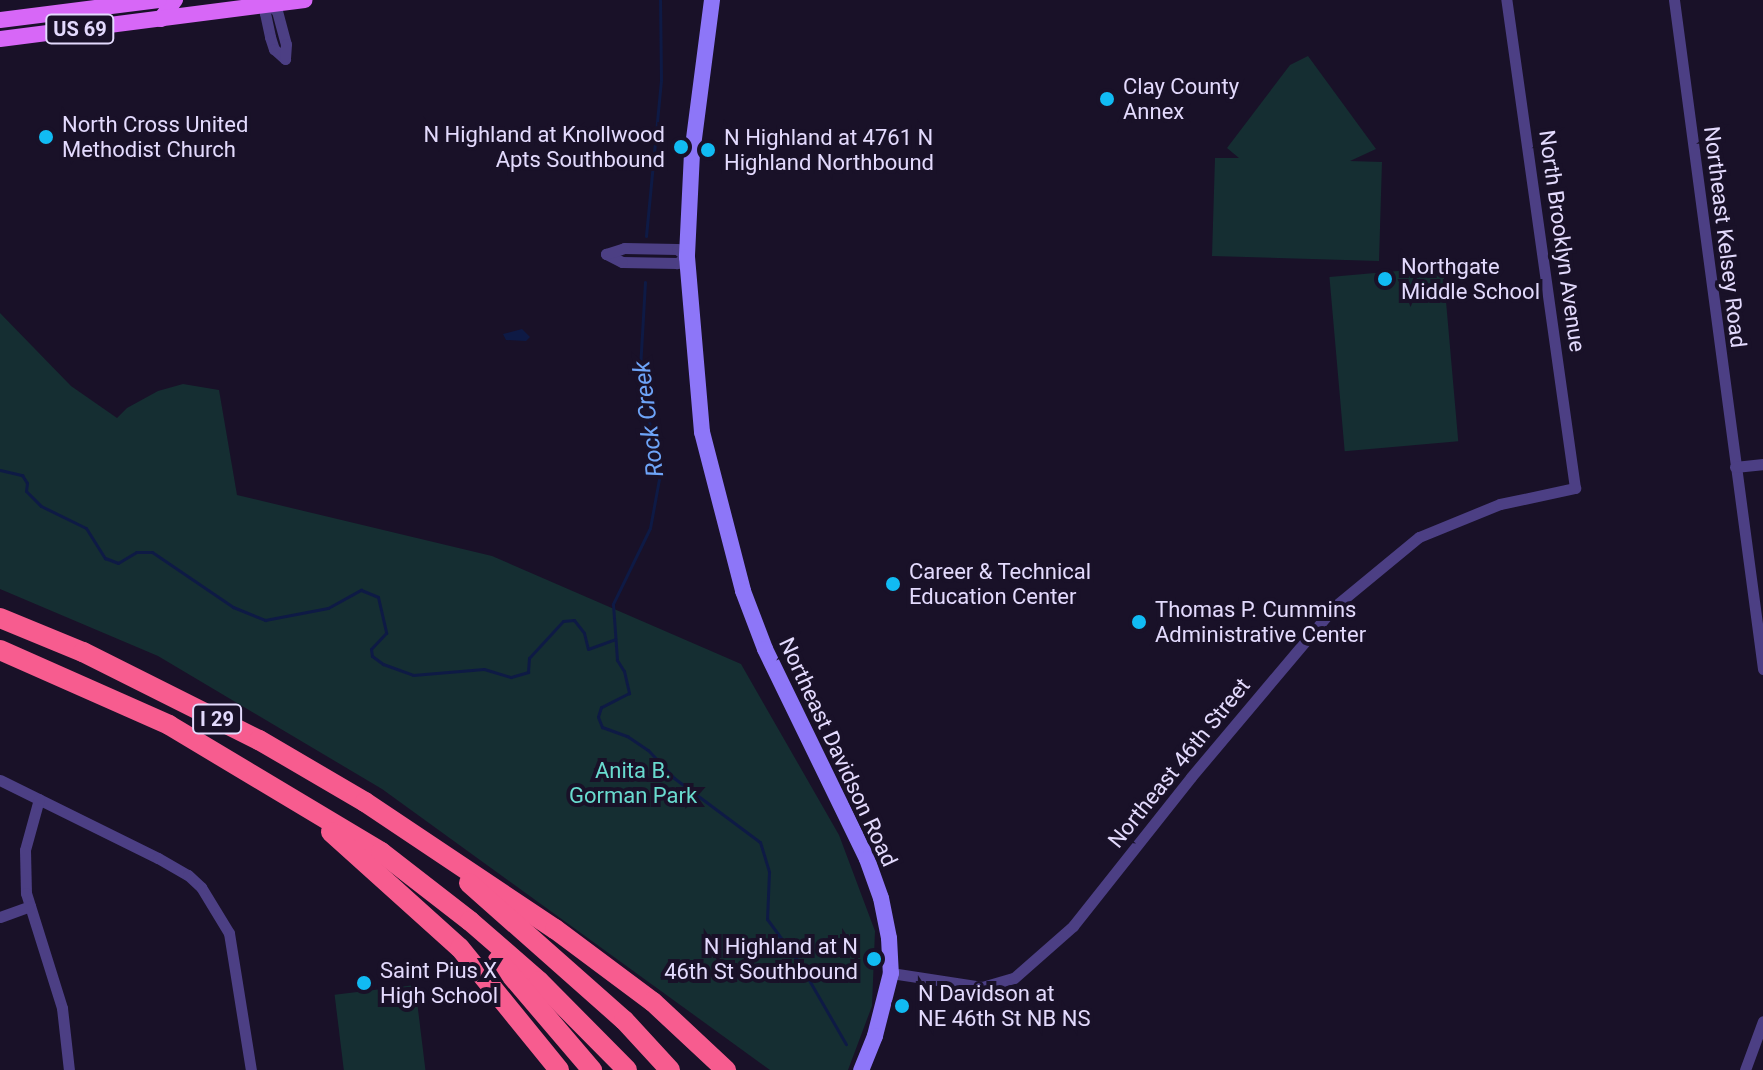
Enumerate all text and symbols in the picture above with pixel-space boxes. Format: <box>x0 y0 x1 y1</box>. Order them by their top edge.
road number: US 69 <box>44 13 116 45</box>
place label: Clay County Annex <box>1123 73 1239 124</box>
marker: Clay County Annex <box>1098 90 1116 108</box>
place label: North Cross United Methodist Church <box>62 111 248 162</box>
place label: N Highland at Knollwood Apts Southbound <box>423 121 665 172</box>
place label: N Highland at 4761 N Highland Northbound <box>724 124 934 176</box>
street label: Northeast Kelsey Road <box>1698 125 1752 349</box>
marker: North Cross United Methodist Church <box>37 128 55 146</box>
street label: North Brooklyn Avenue <box>1533 128 1591 354</box>
marker: N Highland at Knollwood Apts Southbound <box>672 138 690 156</box>
marker: N Highland at 4761 N Highland Northbound <box>699 141 717 159</box>
place label: Northgate Middle School <box>1401 253 1540 304</box>
marker: Northgate Middle School <box>1376 270 1394 288</box>
water label: Rock Creek <box>628 359 670 479</box>
place label: Career & Technical Education Center <box>909 558 1092 610</box>
marker: Career & Technical Education Center <box>884 575 902 593</box>
place label: Thomas P. Cummins Administrative Center <box>1155 596 1366 648</box>
marker: Thomas P. Cummins Administrative Center <box>1130 613 1148 631</box>
street label: Northeast Davidson Road <box>773 633 903 871</box>
street label: Northeast 46th Street <box>1102 673 1256 853</box>
road number: I 29 <box>191 703 243 735</box>
park label: Anita B. Gorman Park <box>569 757 697 808</box>
place label: N Highland at N 46th St Southbound <box>664 933 858 984</box>
marker: N Highland at N 46th St Southbound <box>865 950 883 968</box>
place label: Saint Pius X High School <box>380 957 498 1008</box>
marker: Saint Pius X High School <box>355 974 373 992</box>
place label: N Davidson at NE 46th St NB NS <box>918 980 1090 1032</box>
marker: N Davidson at NE 46th St NB NS <box>893 997 911 1015</box>

